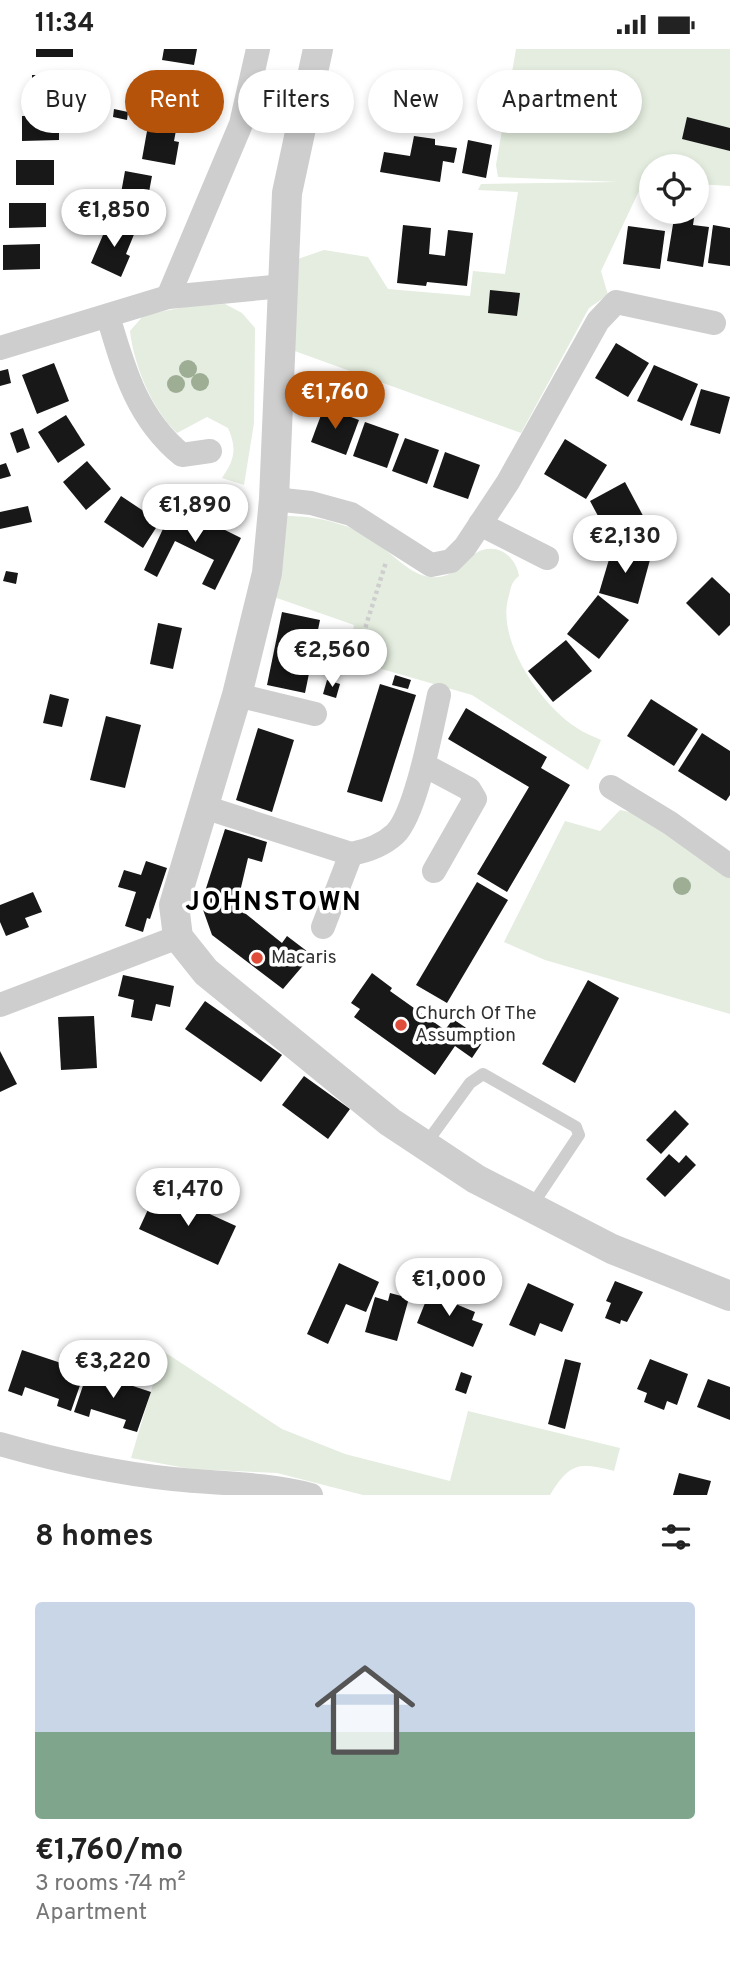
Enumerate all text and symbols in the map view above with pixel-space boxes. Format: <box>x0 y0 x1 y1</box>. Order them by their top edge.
text: 11:34 <box>35 8 94 41</box>
chip: Buy <box>21 70 111 133</box>
chip: Rent <box>125 70 224 133</box>
chip: Filters <box>238 70 354 133</box>
chip: New <box>368 70 463 133</box>
chip: Apartment <box>477 70 642 133</box>
map controls <box>639 154 709 224</box>
button: locate <box>639 154 709 224</box>
pin: €1,850 <box>57 189 171 249</box>
text: €1,850 <box>77 197 151 226</box>
pin: €1,760 <box>278 371 392 431</box>
text: €1,760 <box>301 379 369 408</box>
pin: €1,890 <box>138 484 252 544</box>
text: €1,890 <box>158 492 232 521</box>
pin: €2,130 <box>568 515 682 575</box>
text: €2,130 <box>589 523 661 552</box>
pin: €2,560 <box>275 629 389 689</box>
text: €2,560 <box>293 637 371 666</box>
district label: JOHNSTOWN <box>185 887 363 920</box>
place label: Macaris <box>271 946 337 970</box>
marker: Macaris <box>249 950 265 966</box>
place label: Church Of The Assumption <box>415 1002 537 1048</box>
marker: Church Of The Assumption <box>393 1017 409 1033</box>
pin: €1,470 <box>131 1169 245 1228</box>
text: €1,470 <box>152 1176 224 1205</box>
pin: €1,000 <box>392 1259 506 1318</box>
text: €1,000 <box>411 1266 487 1295</box>
pin: €3,220 <box>56 1341 170 1400</box>
text: €3,220 <box>75 1348 151 1377</box>
icon: filters <box>657 1518 695 1556</box>
text: 8 homes <box>35 1519 154 1556</box>
icon: home <box>302 1647 428 1773</box>
text: €1,760/mo <box>35 1833 183 1870</box>
text: 3 rooms · 74 m² <box>35 1870 186 1899</box>
text: Apartment <box>35 1899 147 1928</box>

